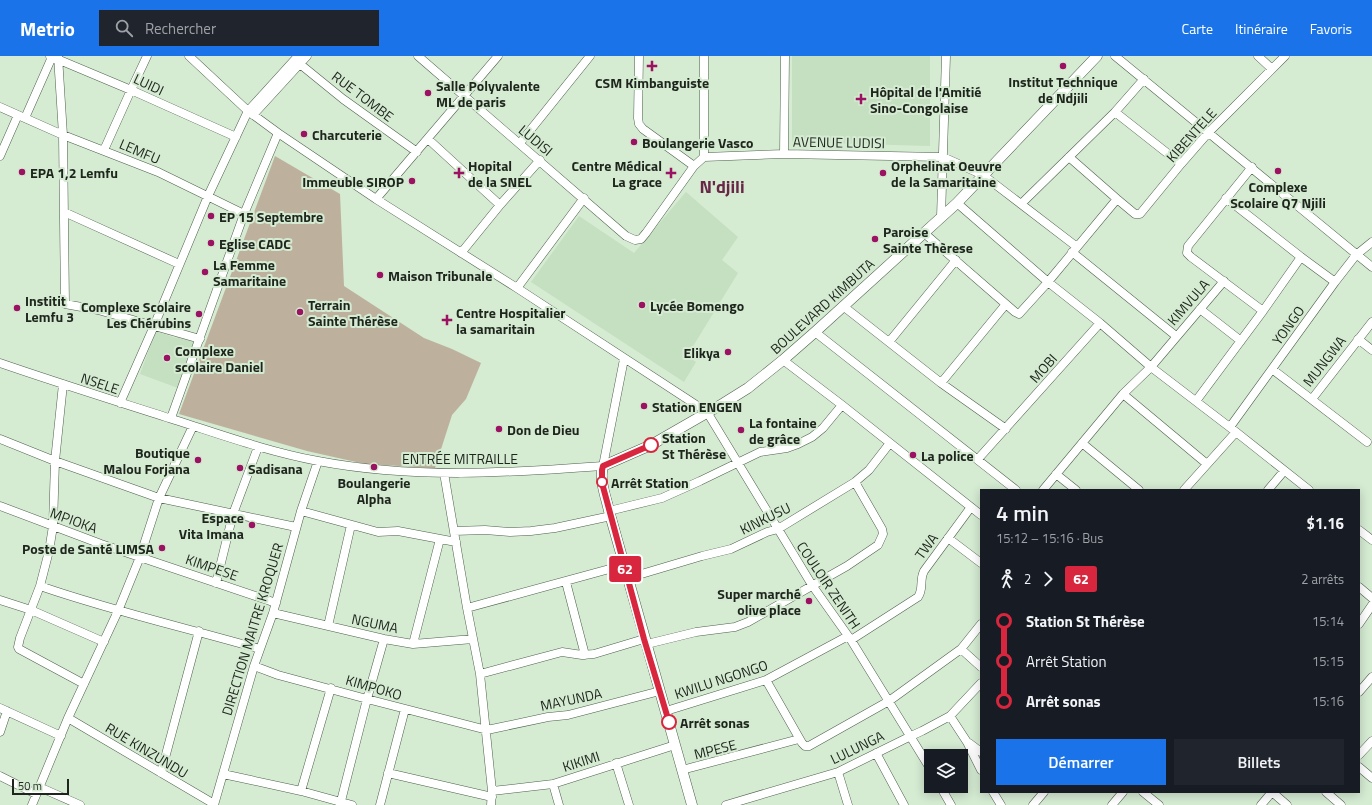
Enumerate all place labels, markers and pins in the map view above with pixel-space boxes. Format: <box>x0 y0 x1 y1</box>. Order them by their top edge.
marker: CSM Kimbanguiste <box>646 60 658 72</box>
marker: Institut Technique de Ndjili <box>1058 61 1068 71</box>
place label: Institut Technique de Ndjili <box>1008 71 1118 108</box>
place label: CSM Kimbanguiste <box>595 72 709 93</box>
place label: Salle Polyvalente ML de paris <box>436 75 540 112</box>
place label: Hôpital de l'Amitié Sino-Congolaise <box>870 81 981 118</box>
marker: Salle Polyvalente ML de paris <box>423 88 433 98</box>
marker: Hôpital de l'Amitié Sino-Congolaise <box>855 93 867 105</box>
place label: Charcuterie <box>312 124 382 145</box>
marker: Charcuterie <box>299 129 309 139</box>
place label: Boulangerie Vasco <box>642 132 754 153</box>
marker: Boulangerie Vasco <box>629 137 639 147</box>
place label: Hopital de la SNEL <box>468 155 532 192</box>
place label: Centre Médical La grace <box>572 155 662 192</box>
place label: Orphelinat Oeuvre de la Samaritaine <box>891 155 1002 192</box>
place label: EPA 1,2 Lemfu <box>30 162 118 183</box>
marker: Complexe Scolaire Q7 Njili <box>1273 166 1283 176</box>
marker: EPA 1,2 Lemfu <box>17 167 27 177</box>
marker: Hopital de la SNEL <box>453 167 465 179</box>
marker: Centre Médical La grace <box>665 167 677 179</box>
marker: Orphelinat Oeuvre de la Samaritaine <box>878 168 888 178</box>
place label: Immeuble SIROP <box>302 171 404 192</box>
marker: Immeuble SIROP <box>407 176 417 186</box>
place label: Complexe Scolaire Q7 Njili <box>1230 176 1326 213</box>
place label: EP 15 Septembre <box>219 206 323 227</box>
marker: EP 15 Septembre <box>206 211 216 221</box>
place label: Paroise Sainte Thèrese <box>883 221 973 258</box>
place label: Eglise CADC <box>219 233 291 254</box>
marker: Paroise Sainte Thèrese <box>870 234 880 244</box>
marker: Eglise CADC <box>206 238 216 248</box>
place label: La Femme Samaritaine <box>213 254 286 291</box>
place label: Maison Tribunale <box>388 265 492 286</box>
marker: La Femme Samaritaine <box>200 267 210 277</box>
marker: Maison Tribunale <box>375 270 385 280</box>
place label: Institit Lemfu 3 <box>25 290 74 327</box>
place label: Terrain Sainte Thérèse <box>308 294 398 331</box>
place label: Lycée Bomengo <box>650 295 744 316</box>
place label: Complexe Scolaire Les Chérubins <box>81 296 191 333</box>
marker: Lycée Bomengo <box>637 300 647 310</box>
place label: Centre Hospitalier la samaritain <box>456 302 566 339</box>
marker: Institit Lemfu 3 <box>12 303 22 313</box>
marker: Terrain Sainte Thérèse <box>295 307 305 317</box>
marker: Complexe Scolaire Les Chérubins <box>194 309 204 319</box>
marker: Centre Hospitalier la samaritain <box>441 314 453 326</box>
place label: Complexe scolaire Daniel <box>175 340 264 377</box>
place label: Elikya <box>684 342 720 363</box>
marker: Elikya <box>723 347 733 357</box>
marker: Complexe scolaire Daniel <box>162 353 172 363</box>
place label: Station ENGEN <box>652 396 742 417</box>
marker: Station ENGEN <box>639 401 649 411</box>
place label: La fontaine de grâce <box>749 412 817 449</box>
place label: Don de Dieu <box>507 419 580 440</box>
marker: Don de Dieu <box>494 424 504 434</box>
marker: La fontaine de grâce <box>736 425 746 435</box>
place label: Station St Thérèse <box>662 427 726 464</box>
marker: Station St Thérèse <box>643 437 659 453</box>
place label: Boutique Malou Forjana <box>103 442 190 479</box>
place label: La police <box>921 445 974 466</box>
marker: La police <box>908 450 918 460</box>
marker: Boutique Malou Forjana <box>193 455 203 465</box>
place label: Sadisana <box>248 458 303 479</box>
marker: Boulangerie Alpha <box>369 462 379 472</box>
marker: Sadisana <box>235 463 245 473</box>
place label: Boulangerie Alpha <box>338 472 410 509</box>
place label: Arrêt Station <box>611 472 689 493</box>
marker: Arrêt Station <box>596 476 608 488</box>
place label: Espace Vita Imana <box>179 507 244 544</box>
marker: Espace Vita Imana <box>247 520 257 530</box>
place label: Poste de Santé LIMSA <box>22 538 155 559</box>
marker: Poste de Santé LIMSA <box>157 543 167 553</box>
place label: Super marché olive place <box>717 583 801 620</box>
marker: Super marché olive place <box>804 596 814 606</box>
place label: Arrêt sonas <box>680 712 750 733</box>
marker: Arrêt sonas <box>661 714 677 730</box>

